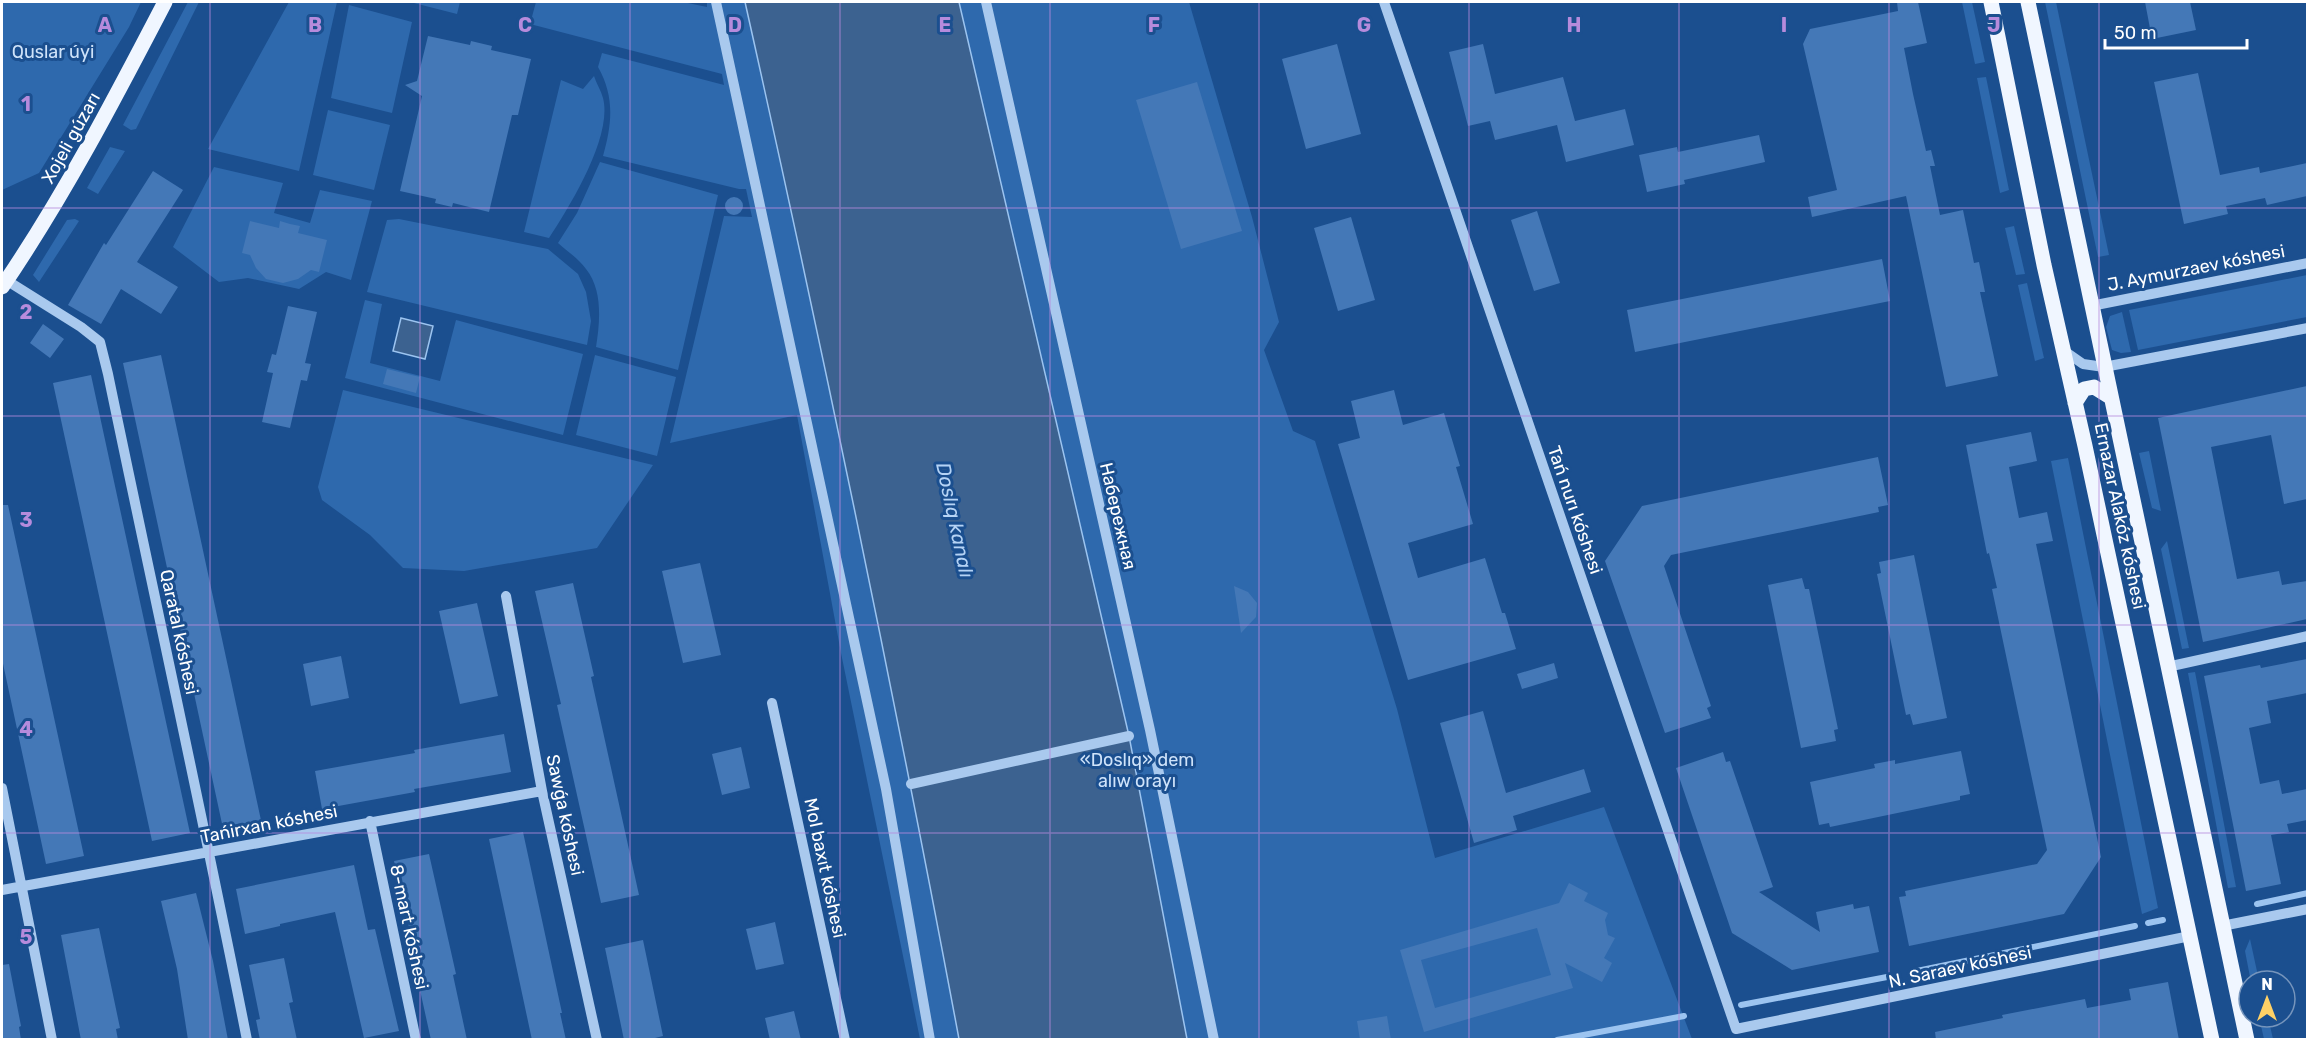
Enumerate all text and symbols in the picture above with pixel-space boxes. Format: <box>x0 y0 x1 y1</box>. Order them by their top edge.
scale bar <box>2105 12 2248 50</box>
text: A <box>98 13 113 37</box>
text: B <box>308 13 322 37</box>
text: C <box>518 13 532 37</box>
text: D <box>728 13 742 37</box>
text: E <box>939 13 951 37</box>
text: F <box>1148 13 1160 37</box>
text: G <box>1357 13 1371 37</box>
text: H <box>1567 13 1581 37</box>
text: I <box>1781 13 1787 37</box>
text: J <box>1987 13 2001 37</box>
text: 50 m <box>2114 22 2157 44</box>
park label: Quslar úyi <box>12 41 94 63</box>
street label: Xojeli gúzarı <box>37 89 105 187</box>
text: 1 <box>21 92 31 116</box>
street label: J. Aymurzaev kóshesi <box>2105 240 2287 296</box>
text: 2 <box>20 300 33 324</box>
street label: Ernazar Alakóz kóshesi <box>2089 421 2151 611</box>
street label: Tań nurı kóshesi <box>1543 443 1607 577</box>
water label: Doslıq kanalı <box>931 460 979 580</box>
street label: Набережная <box>1095 460 1141 572</box>
text: 3 <box>19 508 33 532</box>
street label: Qaratal kóshesi <box>155 567 203 697</box>
text: 4 <box>19 717 33 741</box>
park label: «Doslıq» dem alıw orayı <box>1080 749 1194 792</box>
street label: Sawǵa kóshesi <box>541 752 589 878</box>
street label: Mol baxıt kóshesi <box>799 796 851 940</box>
street label: Tańirxan kóshesi <box>199 800 339 848</box>
street label: 8-mart kóshesi <box>385 862 433 992</box>
text: 5 <box>20 925 33 949</box>
street label: N. Saraev kóshesi <box>1886 941 2034 993</box>
north arrow <box>2237 969 2297 1029</box>
text: N <box>2261 975 2273 994</box>

